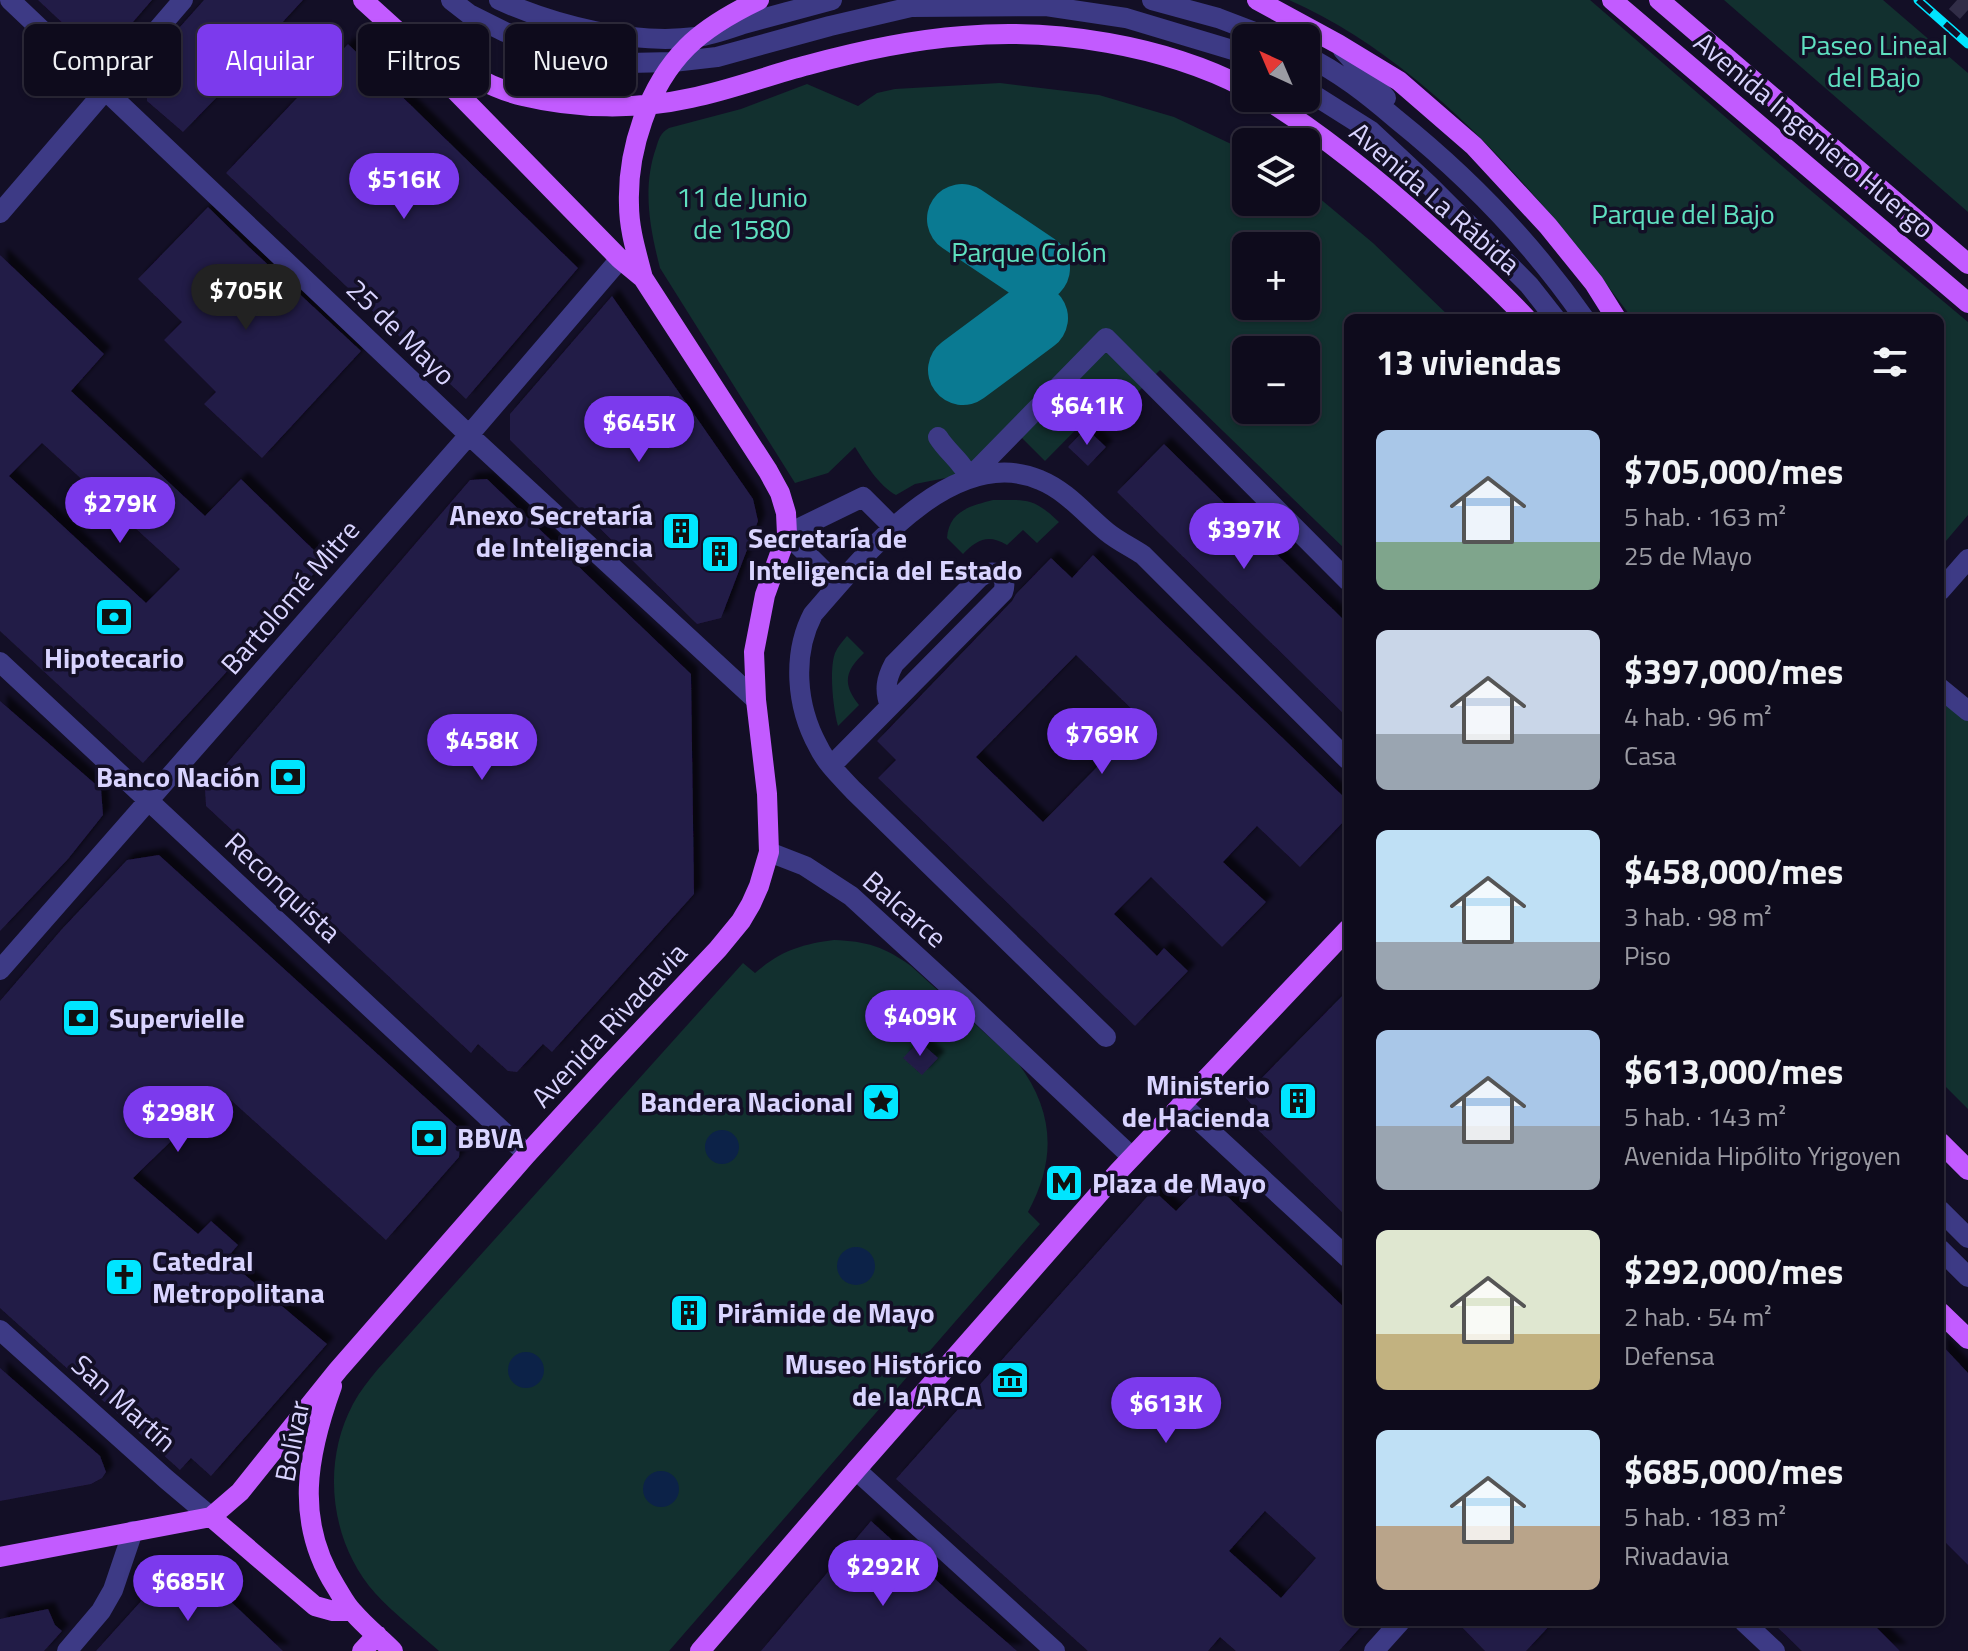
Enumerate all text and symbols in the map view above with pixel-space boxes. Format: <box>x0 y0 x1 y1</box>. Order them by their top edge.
street label: Avenida Ingeniero Huergo <box>1685 21 1944 248</box>
park label: Paseo Lineal del Bajo <box>1800 23 1948 98</box>
chip: Comprar <box>24 24 181 96</box>
chip: Alquilar <box>197 24 342 96</box>
chip: Filtros <box>358 24 489 96</box>
chip: Nuevo <box>505 24 636 96</box>
north arrow <box>1232 24 1320 112</box>
map controls <box>1232 24 1320 424</box>
street label: Avenida La Rábida <box>1340 111 1530 284</box>
button: layers <box>1232 128 1320 216</box>
pin: $516K <box>348 153 460 221</box>
text: $516K <box>367 159 441 198</box>
park label: 11 de Junio de 1580 <box>676 175 808 250</box>
park label: Parque del Bajo <box>1591 192 1775 235</box>
park label: Parque Colón <box>951 230 1107 273</box>
button: + <box>1232 232 1320 320</box>
pin: $705K <box>190 264 302 332</box>
street label: 25 de Mayo <box>337 268 466 395</box>
text: $705K <box>209 270 283 309</box>
button: − <box>1232 336 1320 424</box>
text: 13 viviendas <box>1376 336 1561 388</box>
icon: filters <box>1868 340 1912 384</box>
pin: $641K <box>1031 379 1143 447</box>
text: $641K <box>1050 385 1124 424</box>
pin: $645K <box>583 396 695 464</box>
text: $645K <box>602 402 676 441</box>
text: $705,000/mes <box>1624 445 1843 497</box>
icon: home <box>1440 462 1536 558</box>
pin: $279K <box>64 477 176 545</box>
text: $279K <box>83 483 157 522</box>
place label: Anexo Secretaría de Inteligencia <box>449 493 653 568</box>
text: 5 hab. · 163 m² <box>1624 497 1786 536</box>
pin: $397K <box>1188 503 1300 571</box>
text: $397K <box>1207 509 1281 548</box>
street label: Bartolomé Mitre <box>210 510 369 684</box>
building icon: Anexo Secretaría de Inteligencia <box>660 510 702 552</box>
place label: Secretaría de Inteligencia del Estado <box>748 516 1023 591</box>
building icon: Secretaría de Inteligencia del Estado <box>699 533 741 575</box>
text: 25 de Mayo <box>1624 536 1752 575</box>
bank icon: Hipotecario <box>93 596 135 638</box>
place label: Hipotecario <box>44 636 184 679</box>
text: $397,000/mes <box>1624 645 1843 697</box>
icon: home <box>1440 662 1536 758</box>
text: 4 hab. · 96 m² <box>1624 697 1772 736</box>
pin: $769K <box>1046 708 1158 776</box>
pin: $458K <box>426 714 538 782</box>
text: $769K <box>1065 714 1139 753</box>
text: $458K <box>445 720 519 759</box>
text: Casa <box>1624 736 1676 775</box>
place label: Banco Nación <box>96 755 260 798</box>
bank icon: Banco Nación <box>267 756 309 798</box>
street label: Reconquista <box>215 821 351 952</box>
text: $458,000/mes <box>1624 845 1843 897</box>
street label: Balcarce <box>854 860 957 958</box>
icon: home <box>1440 862 1536 958</box>
text: 3 hab. · 98 m² <box>1624 897 1772 936</box>
street label: Avenida Rivadavia <box>520 932 697 1117</box>
text: Piso <box>1624 936 1671 975</box>
pin: $409K <box>864 990 976 1058</box>
place label: Supervielle <box>109 996 245 1039</box>
text: $409K <box>883 996 957 1035</box>
bank icon: Supervielle <box>60 997 102 1039</box>
text: $613,000/mes <box>1624 1045 1843 1097</box>
icon: home <box>1440 1062 1536 1158</box>
place label: Ministerio de Hacienda <box>1122 1063 1270 1138</box>
place label: Bandera Nacional <box>640 1080 853 1123</box>
building icon: Ministerio de Hacienda <box>1277 1080 1319 1122</box>
place icon: Bandera Nacional <box>860 1081 902 1123</box>
pin: $298K <box>122 1086 234 1154</box>
text: $298K <box>141 1092 215 1131</box>
text: 5 hab. · 143 m² <box>1624 1097 1786 1136</box>
place label: BBVA <box>457 1116 524 1159</box>
bank icon: BBVA <box>408 1117 450 1159</box>
text: Avenida Hipólito Yrigoyen <box>1624 1136 1901 1175</box>
place label: Plaza de Mayo <box>1092 1161 1266 1204</box>
metro station icon: Plaza de Mayo <box>1043 1162 1085 1204</box>
place label: Catedral Metropolitana <box>152 1239 325 1314</box>
text: $292,000/mes <box>1624 1245 1843 1297</box>
church icon: Catedral Metropolitana <box>103 1256 145 1298</box>
icon: home <box>1440 1262 1536 1358</box>
place label: Pirámide de Mayo <box>717 1291 935 1334</box>
building icon: Pirámide de Mayo <box>668 1292 710 1334</box>
text: 2 hab. · 54 m² <box>1624 1297 1772 1336</box>
text: Defensa <box>1624 1336 1714 1375</box>
place label: Museo Histórico de la ARCA <box>785 1342 982 1417</box>
street label: San Martín <box>62 1344 187 1462</box>
museum icon: Museo Histórico de la ARCA <box>989 1359 1031 1401</box>
pin: $613K <box>1110 1377 1222 1445</box>
text: $613K <box>1129 1383 1203 1422</box>
street label: Bolívar <box>263 1396 320 1485</box>
text: $685,000/mes <box>1624 1445 1843 1497</box>
icon: home <box>1440 1462 1536 1558</box>
text: 5 hab. · 183 m² <box>1624 1497 1786 1536</box>
text: Rivadavia <box>1624 1536 1729 1575</box>
pin: $292K <box>827 1540 939 1608</box>
text: $292K <box>846 1546 920 1585</box>
pin: $685K <box>132 1555 244 1623</box>
text: $685K <box>151 1561 225 1600</box>

